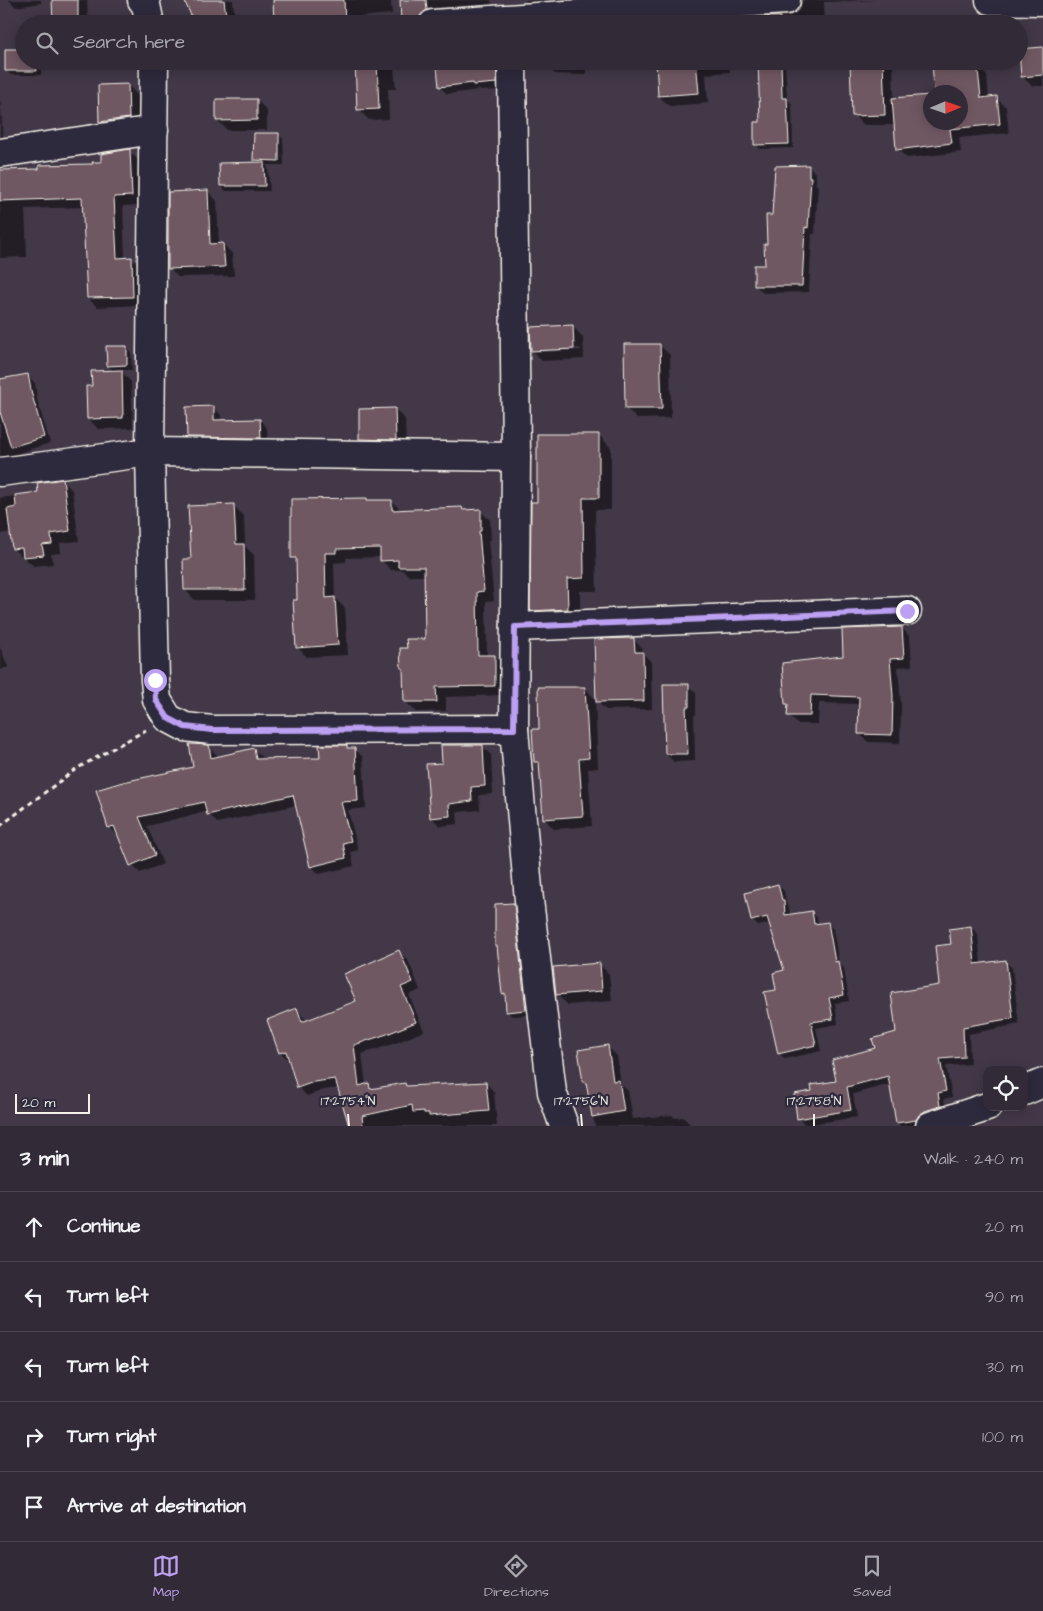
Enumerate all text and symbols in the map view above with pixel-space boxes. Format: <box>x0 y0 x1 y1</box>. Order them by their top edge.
search box <box>15 15 1028 70</box>
icon: search <box>33 29 61 57</box>
text: Search here <box>73 29 185 56</box>
north arrow <box>923 85 968 130</box>
route end <box>896 600 919 623</box>
route start <box>144 669 167 692</box>
map controls <box>983 1066 1028 1111</box>
button: locate <box>983 1066 1028 1111</box>
scale bar <box>15 1091 90 1114</box>
text: 20 m <box>22 1093 55 1113</box>
text: 17°27'54"N <box>321 1093 376 1110</box>
text: 17°27'56"N <box>554 1093 609 1110</box>
text: 17°27'58"N <box>787 1093 842 1110</box>
text: 3 min <box>20 1144 69 1173</box>
text: Walk · 240 m <box>923 1148 1023 1170</box>
icon: ahead <box>20 1213 48 1241</box>
text: Continue <box>67 1213 141 1240</box>
text: 20 m <box>985 1216 1023 1238</box>
icon: left <box>20 1283 48 1311</box>
text: Turn left <box>67 1283 148 1310</box>
text: 90 m <box>985 1286 1023 1308</box>
icon: left <box>20 1353 48 1381</box>
text: Turn left <box>67 1353 148 1380</box>
text: 30 m <box>986 1356 1023 1378</box>
icon: right <box>20 1423 48 1451</box>
text: Turn right <box>67 1423 156 1450</box>
text: 100 m <box>982 1426 1023 1448</box>
icon: arrive <box>20 1493 48 1521</box>
text: Arrive at destination <box>67 1493 246 1520</box>
tab: Map <box>152 1552 180 1602</box>
tab: Directions <box>484 1552 549 1602</box>
tab: Saved <box>853 1552 891 1602</box>

